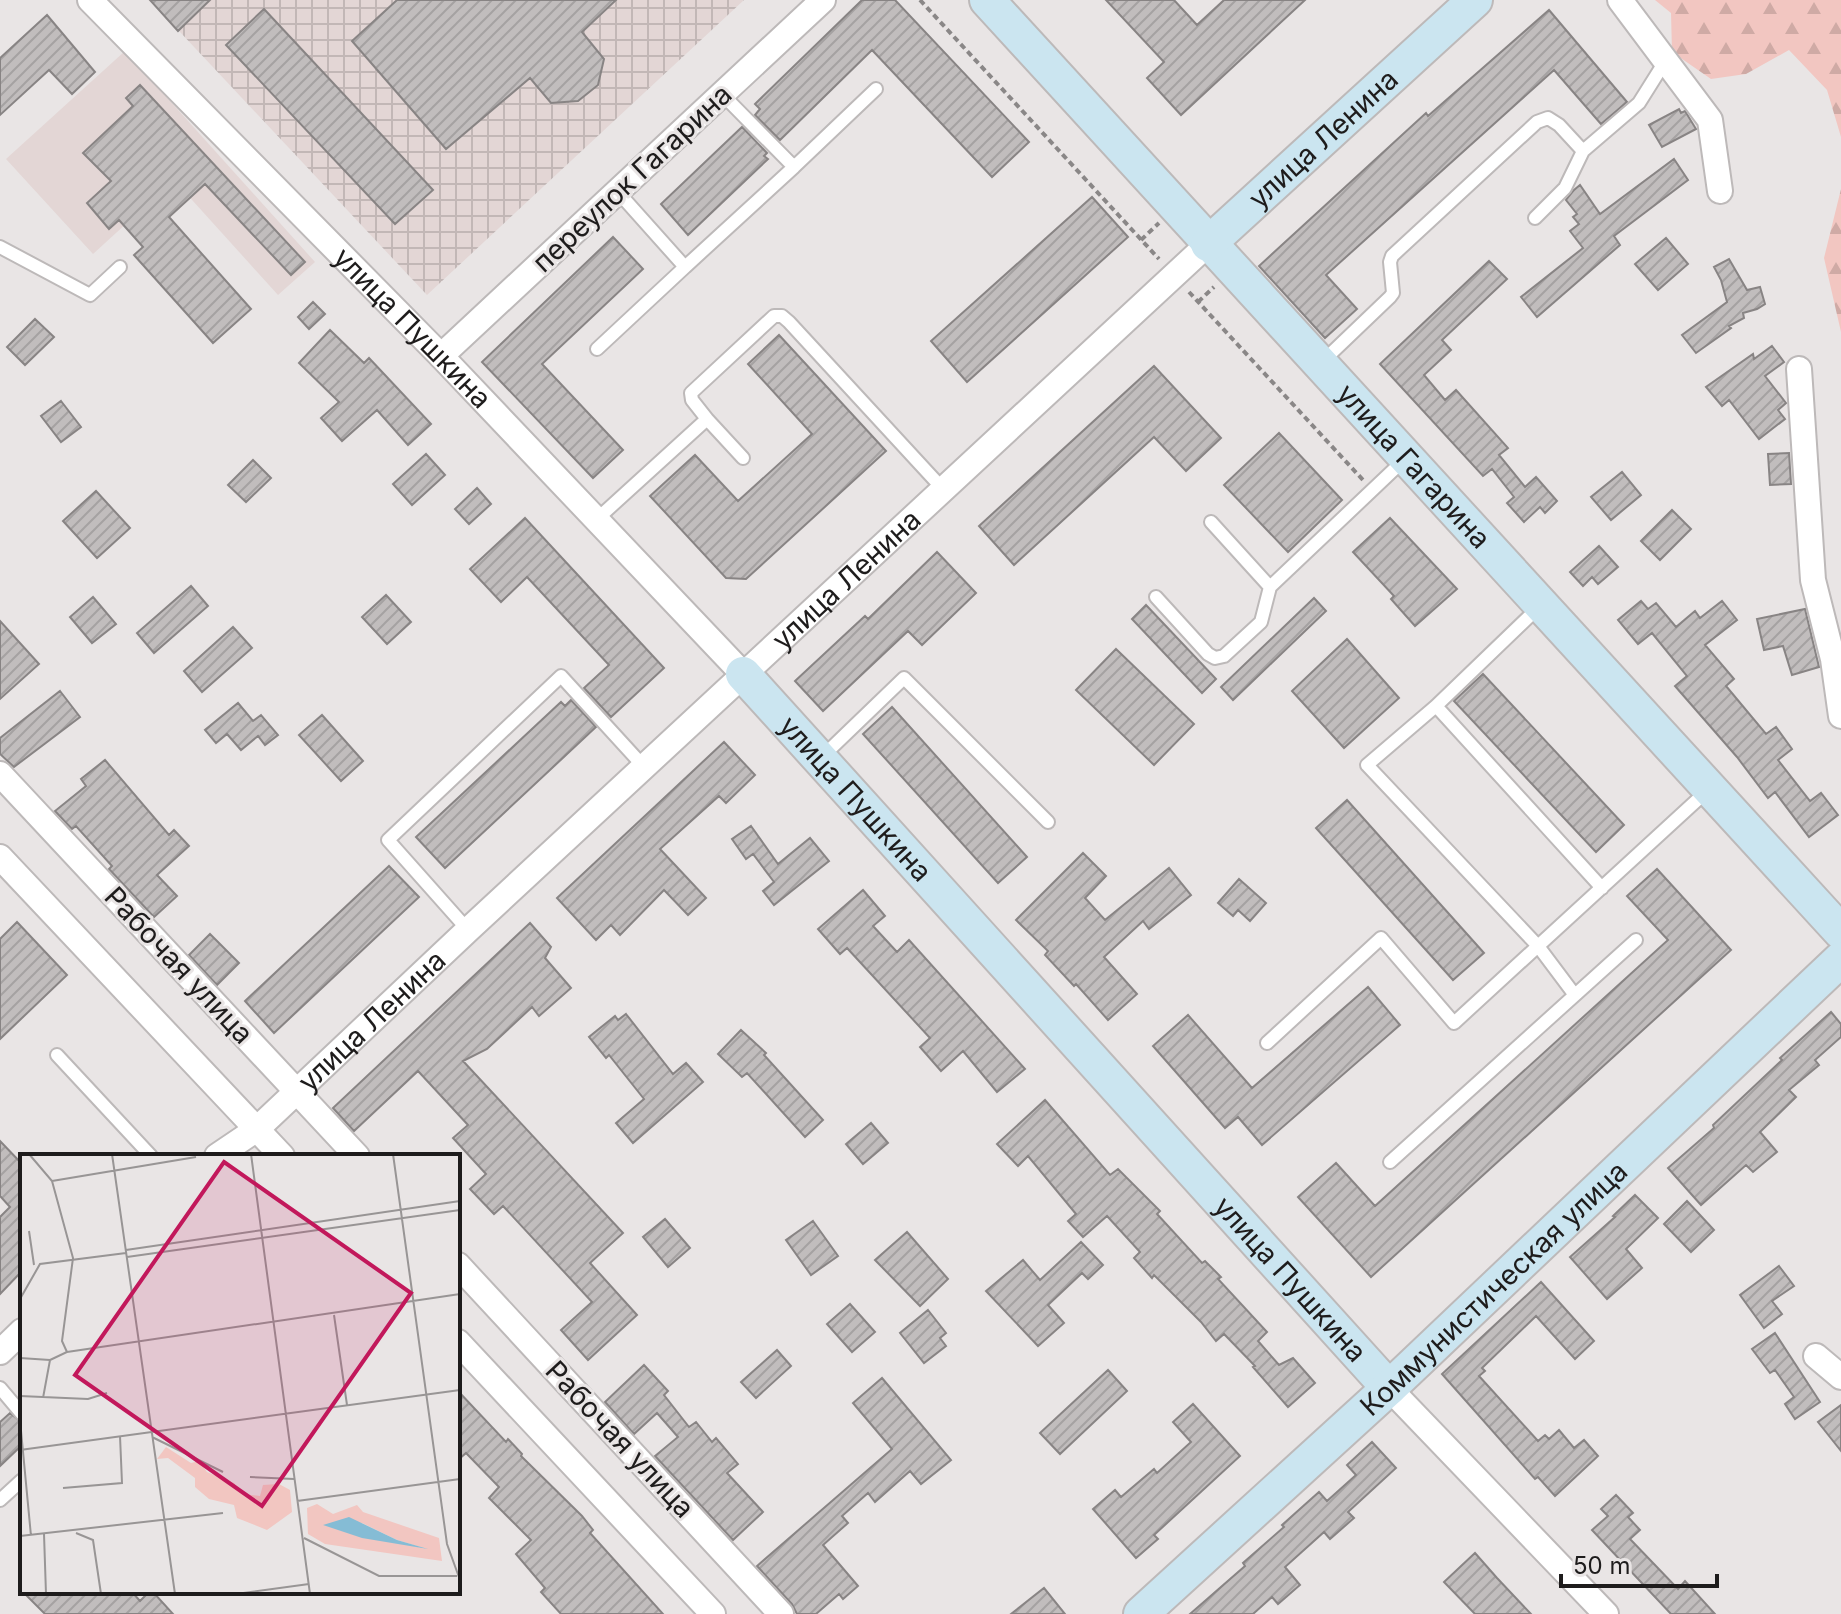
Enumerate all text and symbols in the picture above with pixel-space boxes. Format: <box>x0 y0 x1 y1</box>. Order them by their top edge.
street label: улица Ленина <box>1241 62 1405 215</box>
street label: переулок Гагарина <box>525 77 739 279</box>
street label: улица Пушкина <box>327 240 499 415</box>
street label: улица Гагарина <box>1330 377 1498 555</box>
street label: улица Ленина <box>765 502 927 657</box>
street label: улица Пушкина <box>772 709 939 888</box>
street label: Рабочая улица <box>98 879 260 1051</box>
street label: улица Ленина <box>291 943 453 1098</box>
inset map <box>20 1154 460 1594</box>
street label: Коммунистическая улица <box>1353 1154 1634 1423</box>
street label: улица Пушкина <box>1207 1189 1374 1369</box>
street label: Рабочая улица <box>539 1353 701 1525</box>
scale bar <box>1561 1538 1717 1588</box>
text: 50 m <box>1573 1551 1631 1580</box>

